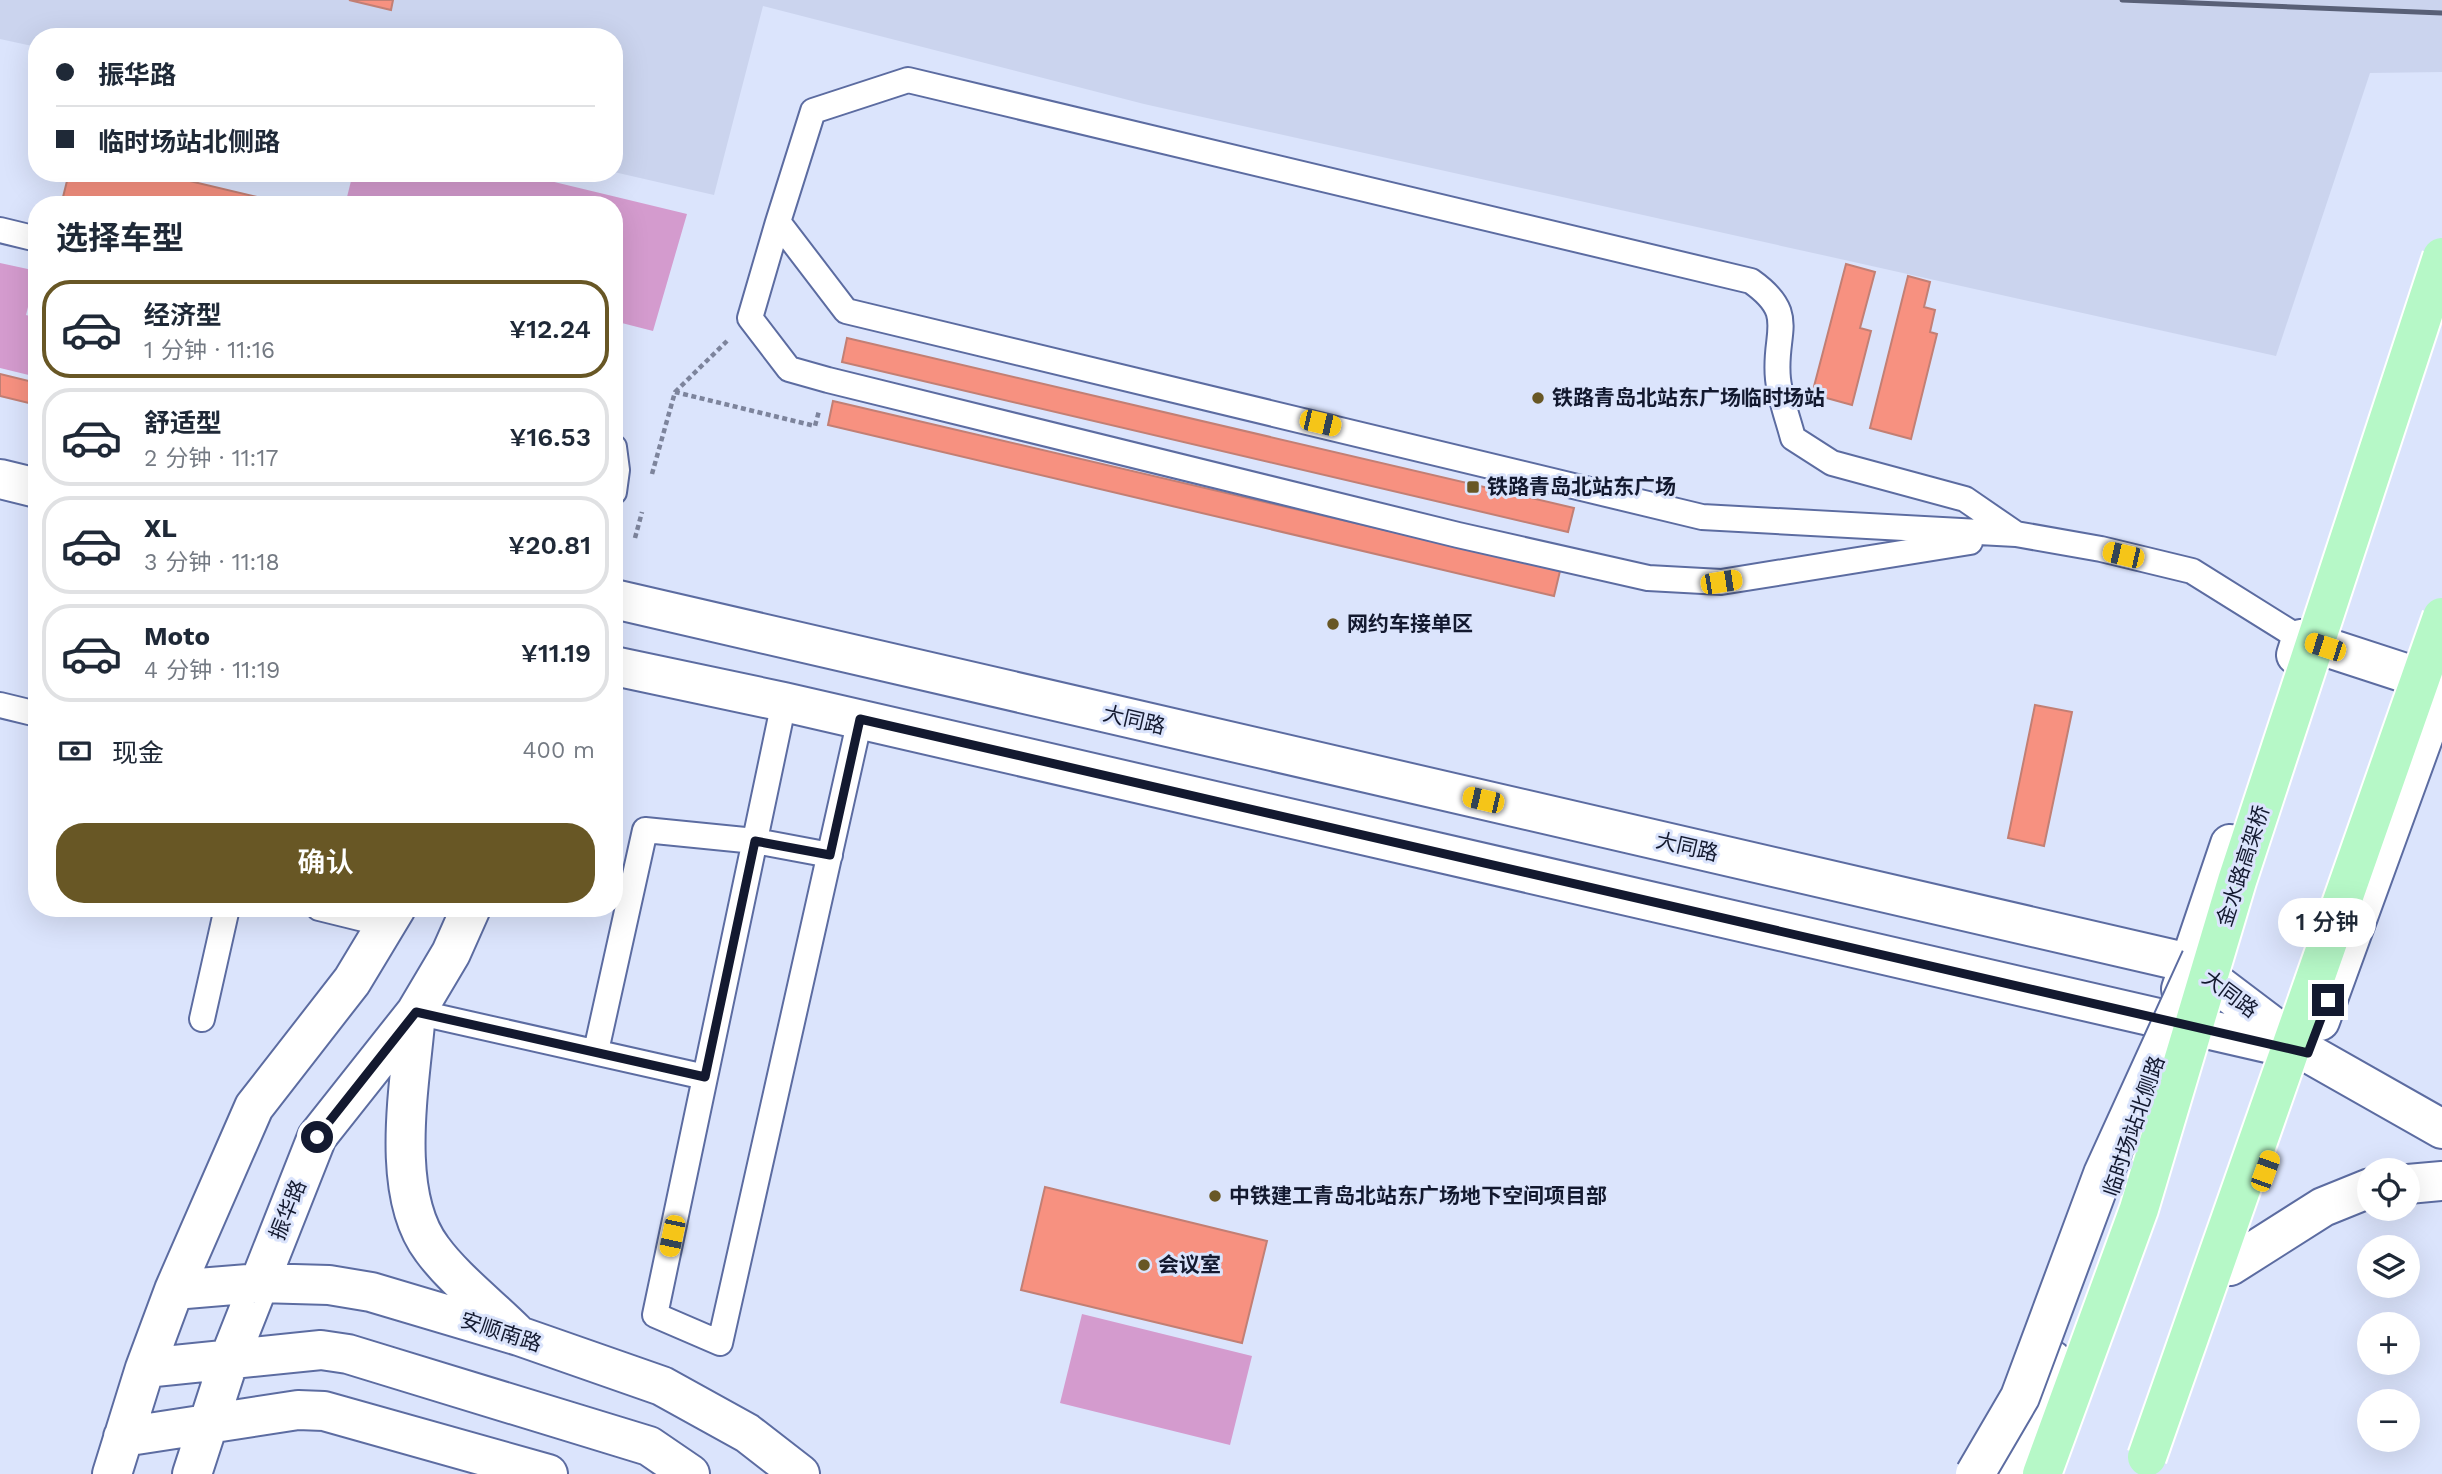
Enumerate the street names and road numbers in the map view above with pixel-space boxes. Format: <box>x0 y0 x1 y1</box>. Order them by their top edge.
street label: 大同路 <box>1101 700 1168 739</box>
street label: 金水路高架桥 <box>2211 802 2274 930</box>
street label: 大同路 <box>1654 827 1721 866</box>
street label: 大同路 <box>2198 965 2263 1023</box>
street label: 临时场站北侧路 <box>2098 1052 2169 1199</box>
street label: 振华路 <box>264 1176 311 1244</box>
street label: 安顺南路 <box>457 1307 545 1356</box>

